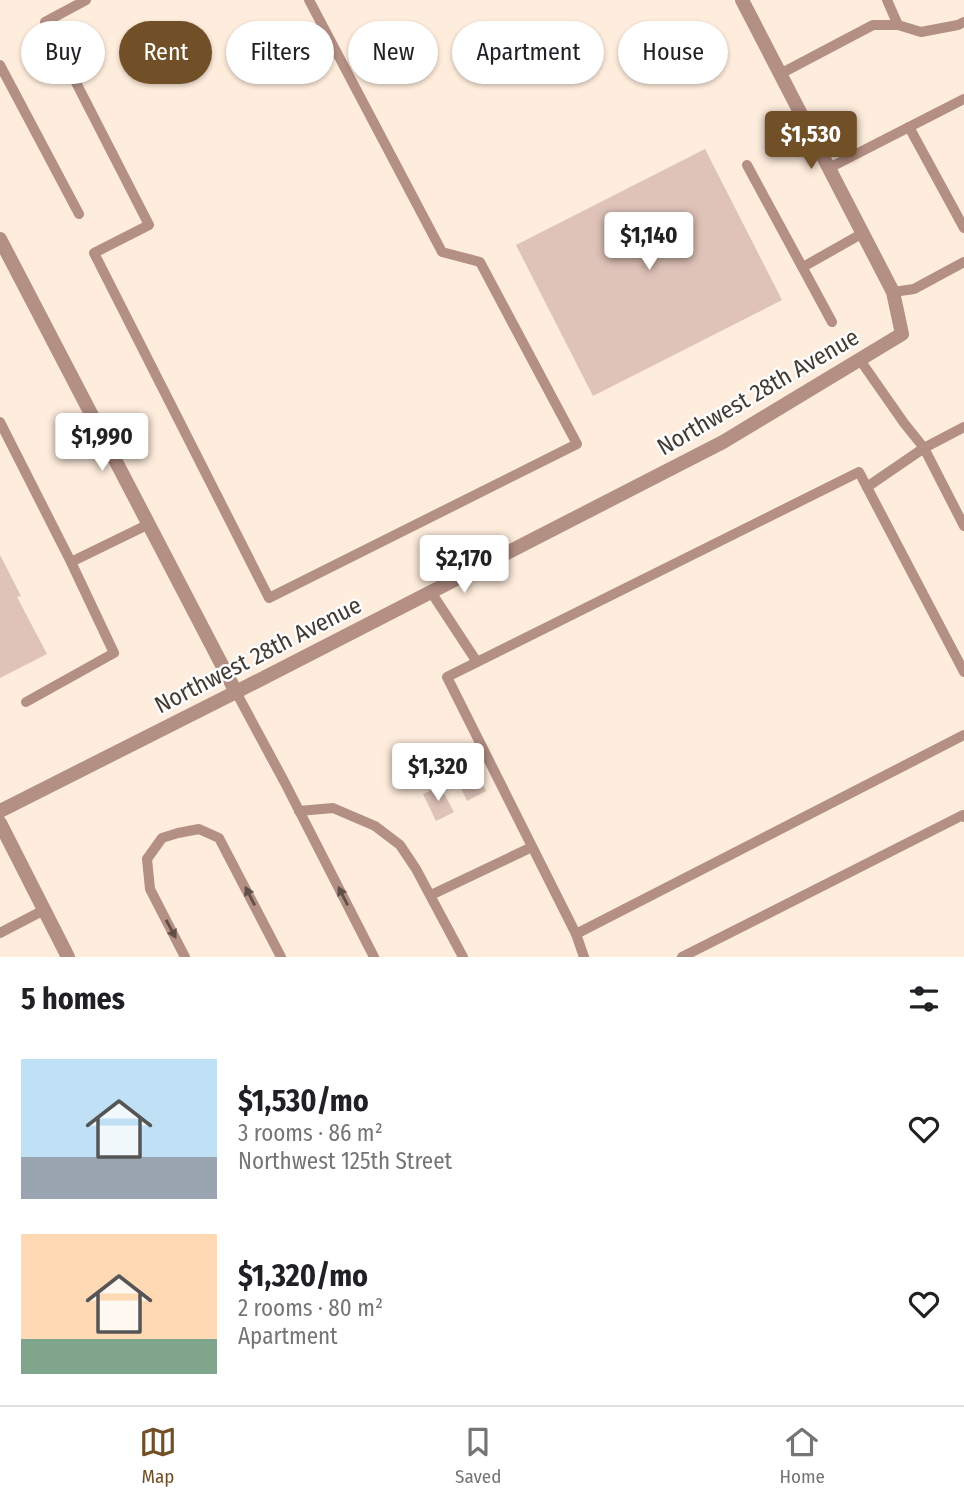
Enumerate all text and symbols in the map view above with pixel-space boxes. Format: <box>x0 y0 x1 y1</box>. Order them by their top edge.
chip: Buy <box>21 21 105 84</box>
chip: Rent <box>119 21 212 84</box>
chip: Filters <box>226 21 334 84</box>
chip: New <box>348 21 438 84</box>
chip: Apartment <box>452 21 604 84</box>
chip: House <box>618 21 728 84</box>
pin: $1,530 <box>754 111 868 171</box>
text: $1,530 <box>781 120 841 148</box>
pin: $1,140 <box>592 212 706 272</box>
text: $1,140 <box>620 221 678 249</box>
street label: Northwest 28th Avenue <box>652 323 864 461</box>
pin: $1,990 <box>45 414 159 473</box>
text: $1,990 <box>71 422 133 450</box>
pin: $2,170 <box>407 536 521 595</box>
text: $2,170 <box>436 544 492 572</box>
street label: Northwest 28th Avenue <box>150 591 366 719</box>
pin: $1,320 <box>381 744 495 803</box>
text: $1,320 <box>408 752 468 780</box>
one-way arrow <box>244 886 256 906</box>
one-way arrow <box>337 886 348 906</box>
one-way arrow <box>165 919 176 939</box>
icon: filters <box>905 980 943 1018</box>
text: 5 homes <box>21 981 125 1017</box>
text: $1,530/mo <box>238 1083 369 1119</box>
icon: home <box>77 1087 161 1171</box>
icon: heart <box>905 1110 943 1148</box>
text: 3 rooms · 86 m² <box>238 1119 383 1147</box>
text: Northwest 125th Street <box>238 1147 452 1175</box>
text: $1,320/mo <box>238 1258 368 1294</box>
icon: home <box>77 1262 161 1346</box>
icon: heart <box>905 1285 943 1323</box>
text: 2 rooms · 80 m² <box>238 1294 383 1322</box>
text: Apartment <box>238 1322 338 1350</box>
tab: Map <box>139 1423 177 1488</box>
tab: Saved <box>455 1423 501 1488</box>
tab: Home <box>779 1423 825 1488</box>

